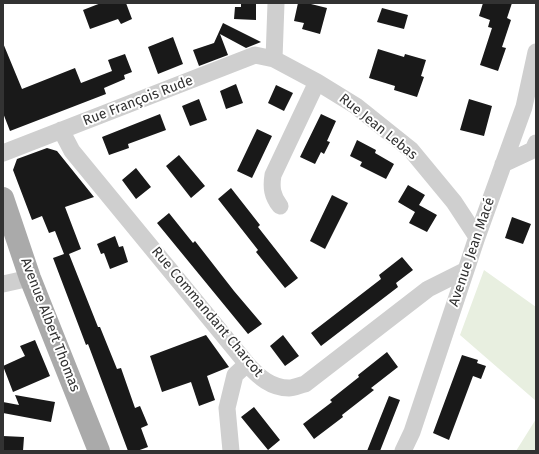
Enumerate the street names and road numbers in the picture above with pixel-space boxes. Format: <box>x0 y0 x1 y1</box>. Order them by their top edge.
street label: Rue François Rude <box>81 72 195 130</box>
street label: Rue Jean Lebas <box>336 90 420 164</box>
street label: Avenue Jean Macé <box>445 195 499 309</box>
street label: Rue Commandant Charcot <box>148 244 266 380</box>
street label: Avenue Albert Thomas <box>17 256 83 394</box>

